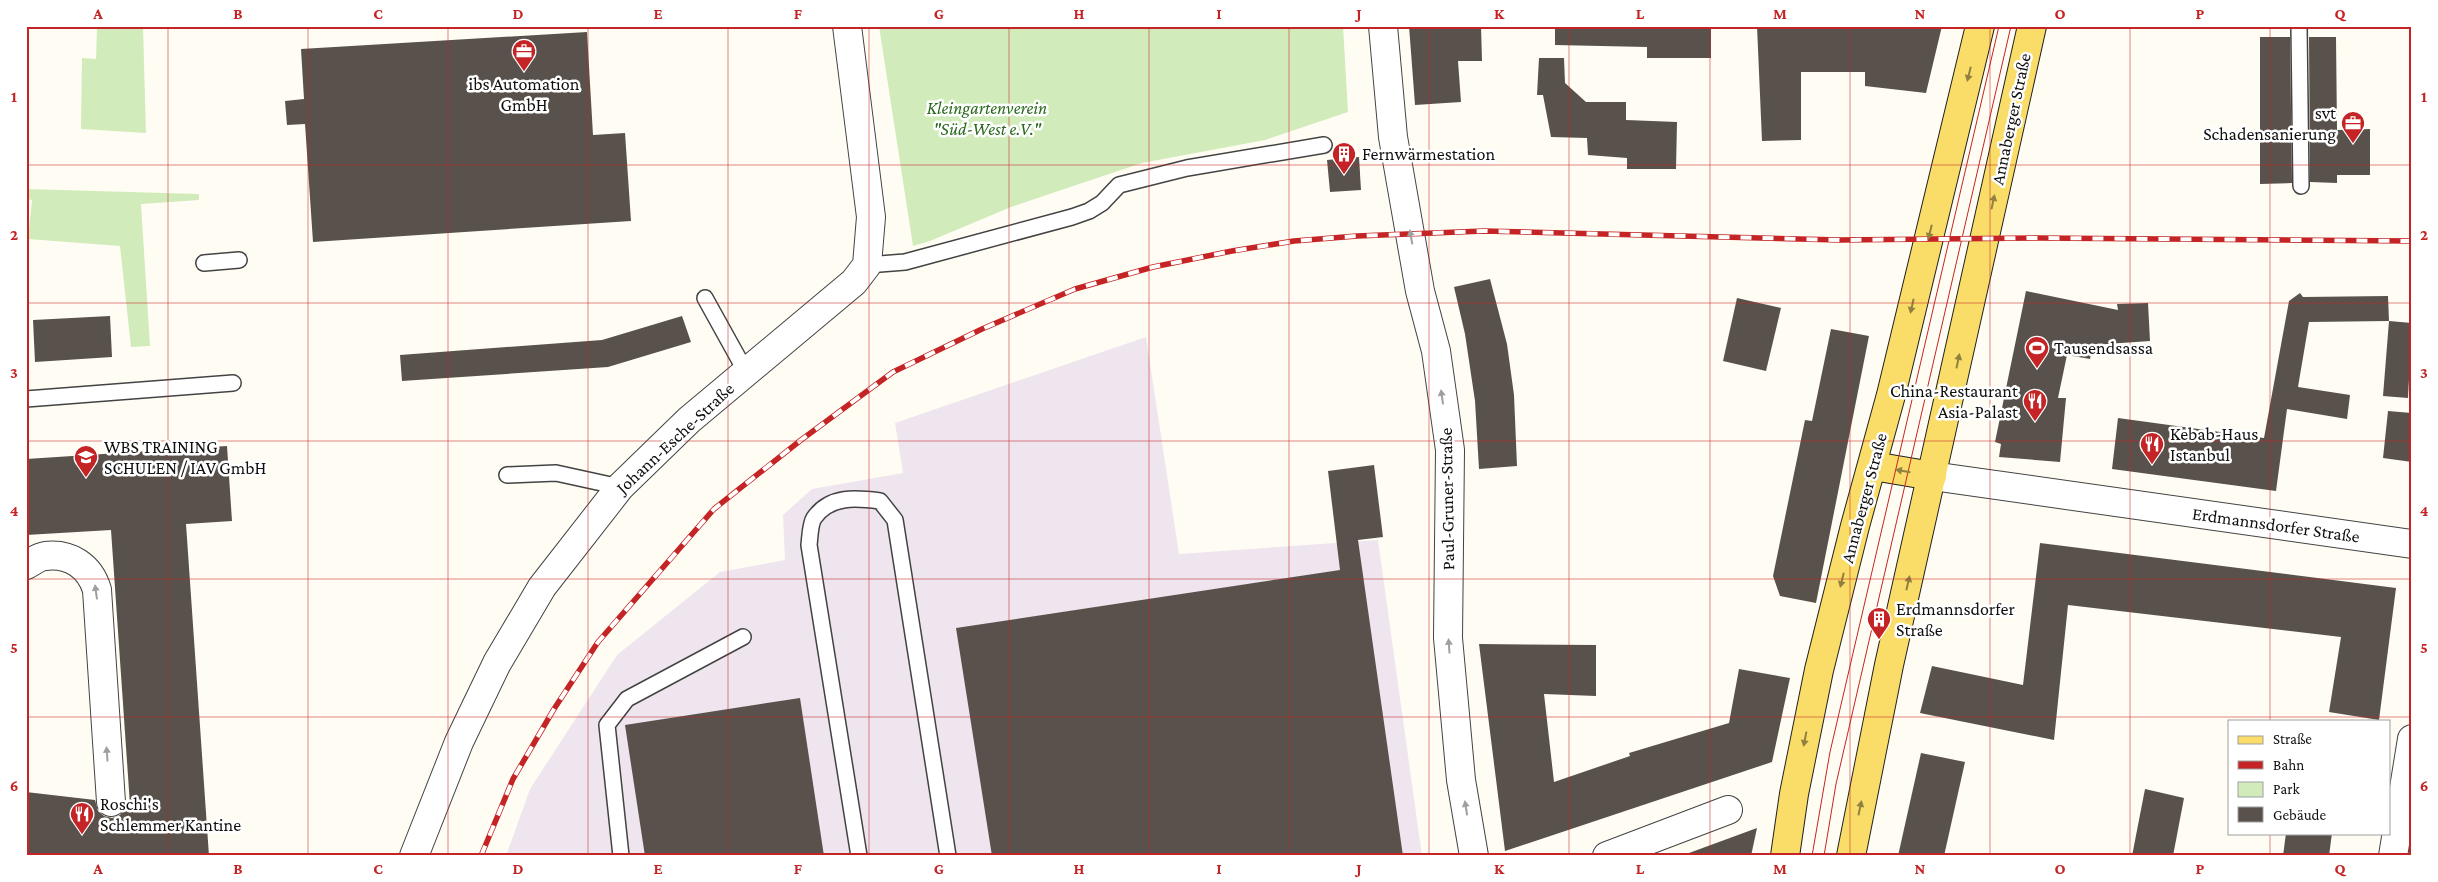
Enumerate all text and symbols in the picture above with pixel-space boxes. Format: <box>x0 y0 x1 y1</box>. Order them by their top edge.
text: A <box>92 5 103 22</box>
text: B <box>233 5 243 22</box>
text: C <box>373 5 383 22</box>
text: D <box>512 5 524 22</box>
text: E <box>653 5 663 22</box>
text: F <box>794 5 803 22</box>
text: G <box>934 5 944 22</box>
text: H <box>1074 5 1085 22</box>
text: I <box>1216 5 1222 22</box>
text: J <box>1354 5 1362 22</box>
text: K <box>1494 5 1505 22</box>
text: L <box>1636 5 1645 22</box>
text: M <box>1773 5 1787 22</box>
text: N <box>1915 5 1926 22</box>
text: O <box>2054 5 2066 22</box>
text: P <box>2196 5 2205 22</box>
text: Q <box>2334 5 2346 22</box>
office icon: ibs Automation GmbH <box>511 38 537 72</box>
street label: Annaberger Straße <box>1987 51 2035 187</box>
one-way arrow <box>1964 66 1972 81</box>
place label: ibs Automation GmbH <box>469 74 580 115</box>
text: 1 <box>11 88 17 105</box>
text: 1 <box>2421 88 2427 105</box>
park label: Kleingartenverein "Süd-West e.V." <box>927 98 1047 139</box>
place label: svt Schadensanierung <box>2203 103 2337 144</box>
office icon: svt Schadensanierung <box>2340 110 2366 144</box>
building icon: Fernwärmestation <box>1331 141 1357 175</box>
place label: Fernwärmestation <box>1362 144 1496 164</box>
one-way arrow <box>1989 194 1997 209</box>
one-way arrow <box>1926 224 1934 239</box>
text: 2 <box>10 226 18 243</box>
text: 2 <box>2420 226 2428 243</box>
one-way arrow <box>1406 229 1414 245</box>
one-way arrow <box>1908 298 1916 313</box>
sports icon: Tausendsassa <box>2024 335 2050 369</box>
place label: Tausendsassa <box>2054 338 2153 358</box>
one-way arrow <box>1954 353 1962 368</box>
text: 3 <box>10 364 18 381</box>
text: 3 <box>2420 364 2428 381</box>
street label: Johann-Esche-Straße <box>611 378 738 499</box>
place label: China-Restaurant Asia-Palast <box>1890 381 2019 422</box>
one-way arrow <box>1438 388 1446 404</box>
restaurant icon: China-Restaurant Asia-Palast <box>2022 388 2048 422</box>
place label: Kebab-Haus Istanbul <box>2170 424 2258 465</box>
street label: Paul-Gruner-Straße <box>1436 427 1458 570</box>
street label: Annaberger Straße <box>1837 431 1891 565</box>
restaurant icon: Kebab-Haus Istanbul <box>2139 431 2165 465</box>
place label: WBS TRAINING SCHULEN / IAV GmbH <box>104 437 266 478</box>
school or university icon: WBS TRAINING SCHULEN / IAV GmbH <box>73 444 99 478</box>
one-way arrow <box>1894 467 1910 475</box>
text: 4 <box>10 502 19 519</box>
text: 4 <box>2420 502 2429 519</box>
street label: Erdmannsdorfer Straße <box>2191 503 2361 547</box>
one-way arrow <box>1838 573 1846 588</box>
one-way arrow <box>1904 576 1912 591</box>
one-way arrow <box>92 583 100 599</box>
place label: Erdmannsdorfer Straße <box>1896 599 2015 640</box>
building icon: Erdmannsdorfer Straße <box>1866 606 1892 640</box>
one-way arrow <box>1444 638 1452 654</box>
text: 5 <box>10 639 18 656</box>
text: 5 <box>2420 639 2428 656</box>
legend <box>2228 720 2390 834</box>
one-way arrow <box>1800 731 1808 747</box>
text: Straße <box>2273 731 2312 747</box>
one-way arrow <box>103 746 111 762</box>
text: Bahn <box>2273 757 2304 773</box>
text: 6 <box>10 777 18 794</box>
text: 6 <box>2420 777 2428 794</box>
text: Park <box>2273 781 2300 797</box>
place label: Roschi's Schlemmer Kantine <box>100 794 241 835</box>
one-way arrow <box>1461 799 1469 815</box>
one-way arrow <box>1856 799 1864 815</box>
restaurant icon: Roschi's Schlemmer Kantine <box>69 801 95 835</box>
text: Gebäude <box>2273 807 2327 823</box>
text: A <box>92 860 103 877</box>
text: B <box>233 860 243 877</box>
text: C <box>373 860 383 877</box>
text: D <box>512 860 524 877</box>
text: E <box>653 860 663 877</box>
text: F <box>794 860 803 877</box>
text: G <box>934 860 944 877</box>
text: H <box>1074 860 1085 877</box>
text: I <box>1216 860 1222 877</box>
text: J <box>1354 860 1362 877</box>
text: K <box>1494 860 1505 877</box>
text: L <box>1636 860 1645 877</box>
text: M <box>1773 860 1787 877</box>
text: N <box>1915 860 1926 877</box>
text: O <box>2054 860 2066 877</box>
text: P <box>2196 860 2205 877</box>
text: Q <box>2334 860 2346 877</box>

